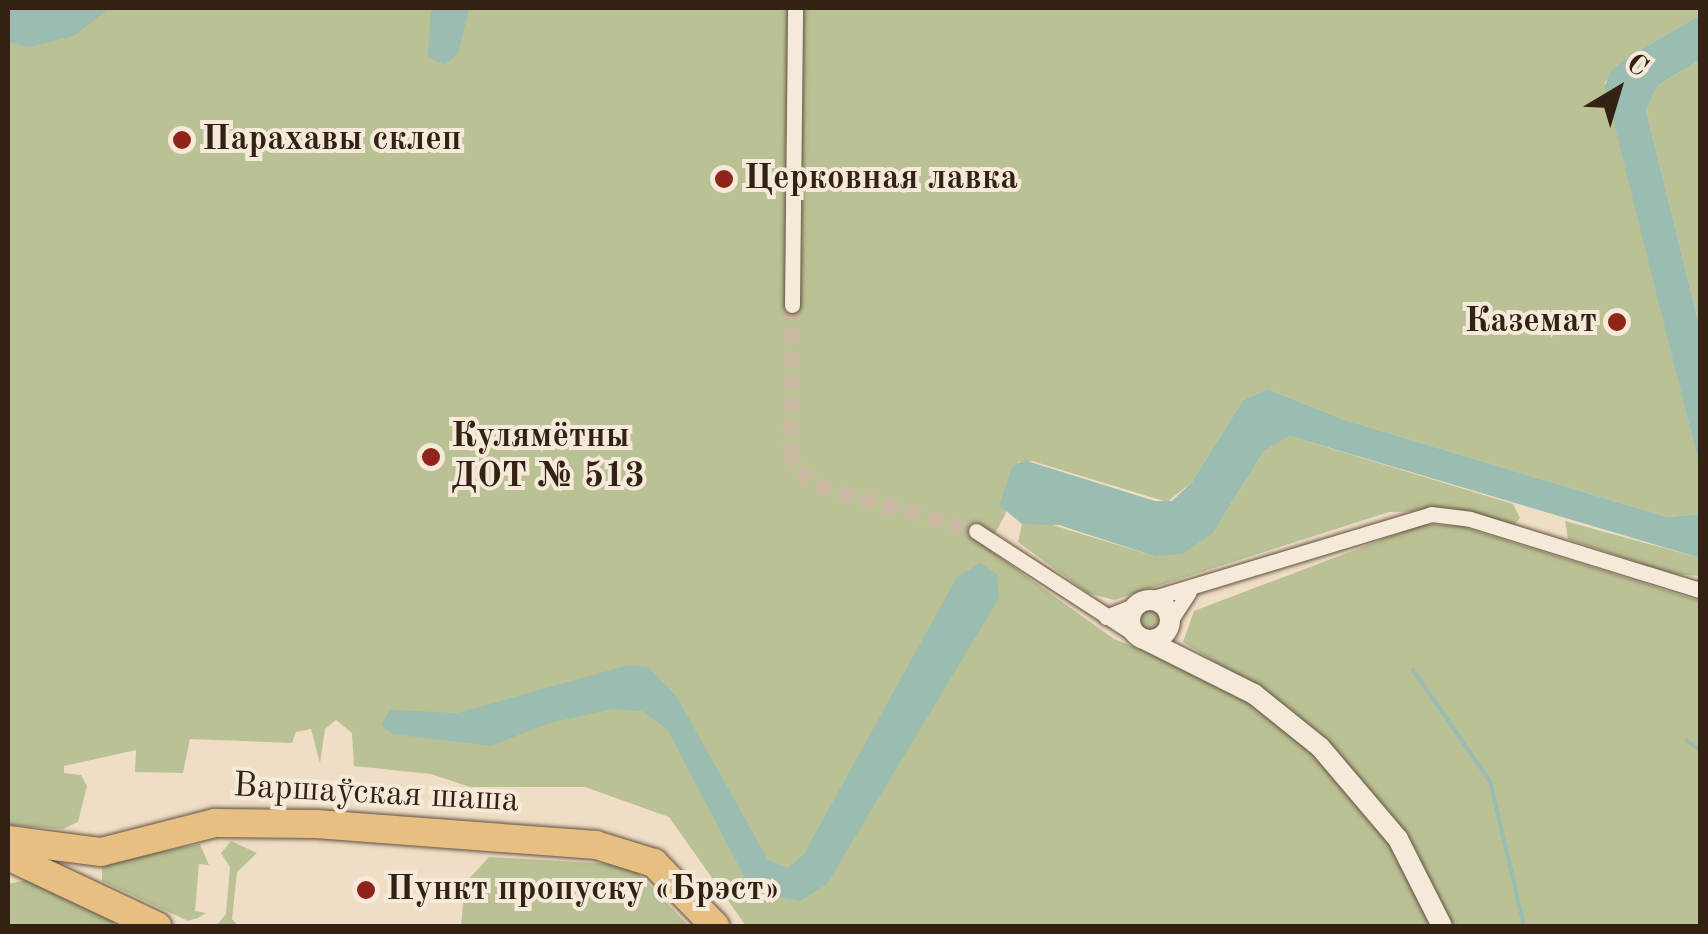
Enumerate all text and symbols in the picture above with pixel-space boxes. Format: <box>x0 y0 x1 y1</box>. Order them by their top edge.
north arrow <box>1568 40 1668 140</box>
text: С <box>1621 50 1652 83</box>
place label: Парахавы склеп <box>202 119 462 161</box>
marker: Парахавы склеп <box>171 129 193 151</box>
place label: Церковная лавка <box>744 158 1018 200</box>
marker: Церковная лавка <box>713 168 735 190</box>
place label: Каземат <box>1465 301 1597 343</box>
marker: Каземат <box>1606 311 1628 333</box>
place label: Кулямётны ДОТ № 513 <box>451 416 645 498</box>
marker: Кулямётны ДОТ № 513 <box>420 446 442 468</box>
street label: Варшаўская шаша <box>232 766 520 822</box>
place label: Пункт пропуску «Брэст» <box>386 869 780 911</box>
marker: Пункт пропуску «Брэст» <box>355 879 377 901</box>

